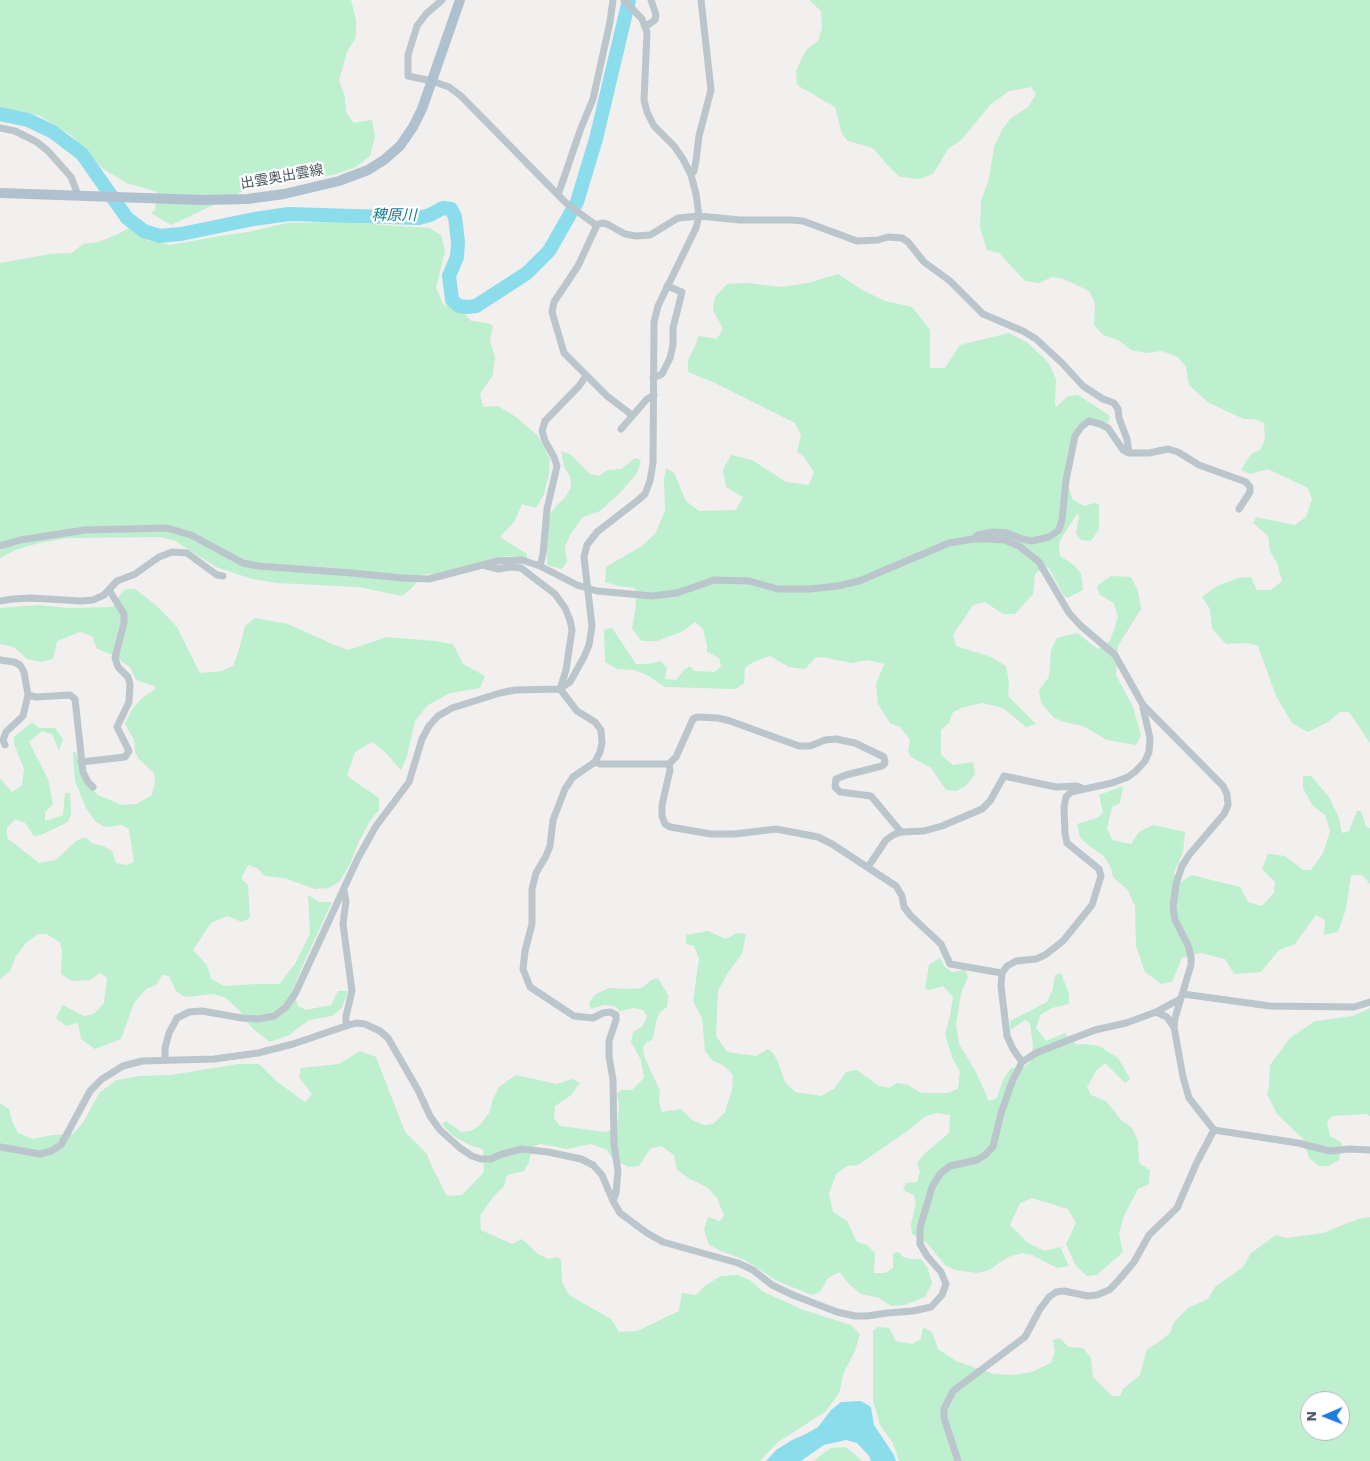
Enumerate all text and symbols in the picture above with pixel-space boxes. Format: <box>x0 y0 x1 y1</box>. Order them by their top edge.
street label: 出雲奥出雲線 <box>239 161 325 193</box>
water label: 稗原川 <box>372 207 416 225</box>
north arrow <box>1300 1391 1350 1441</box>
text: N <box>1303 1411 1319 1422</box>

